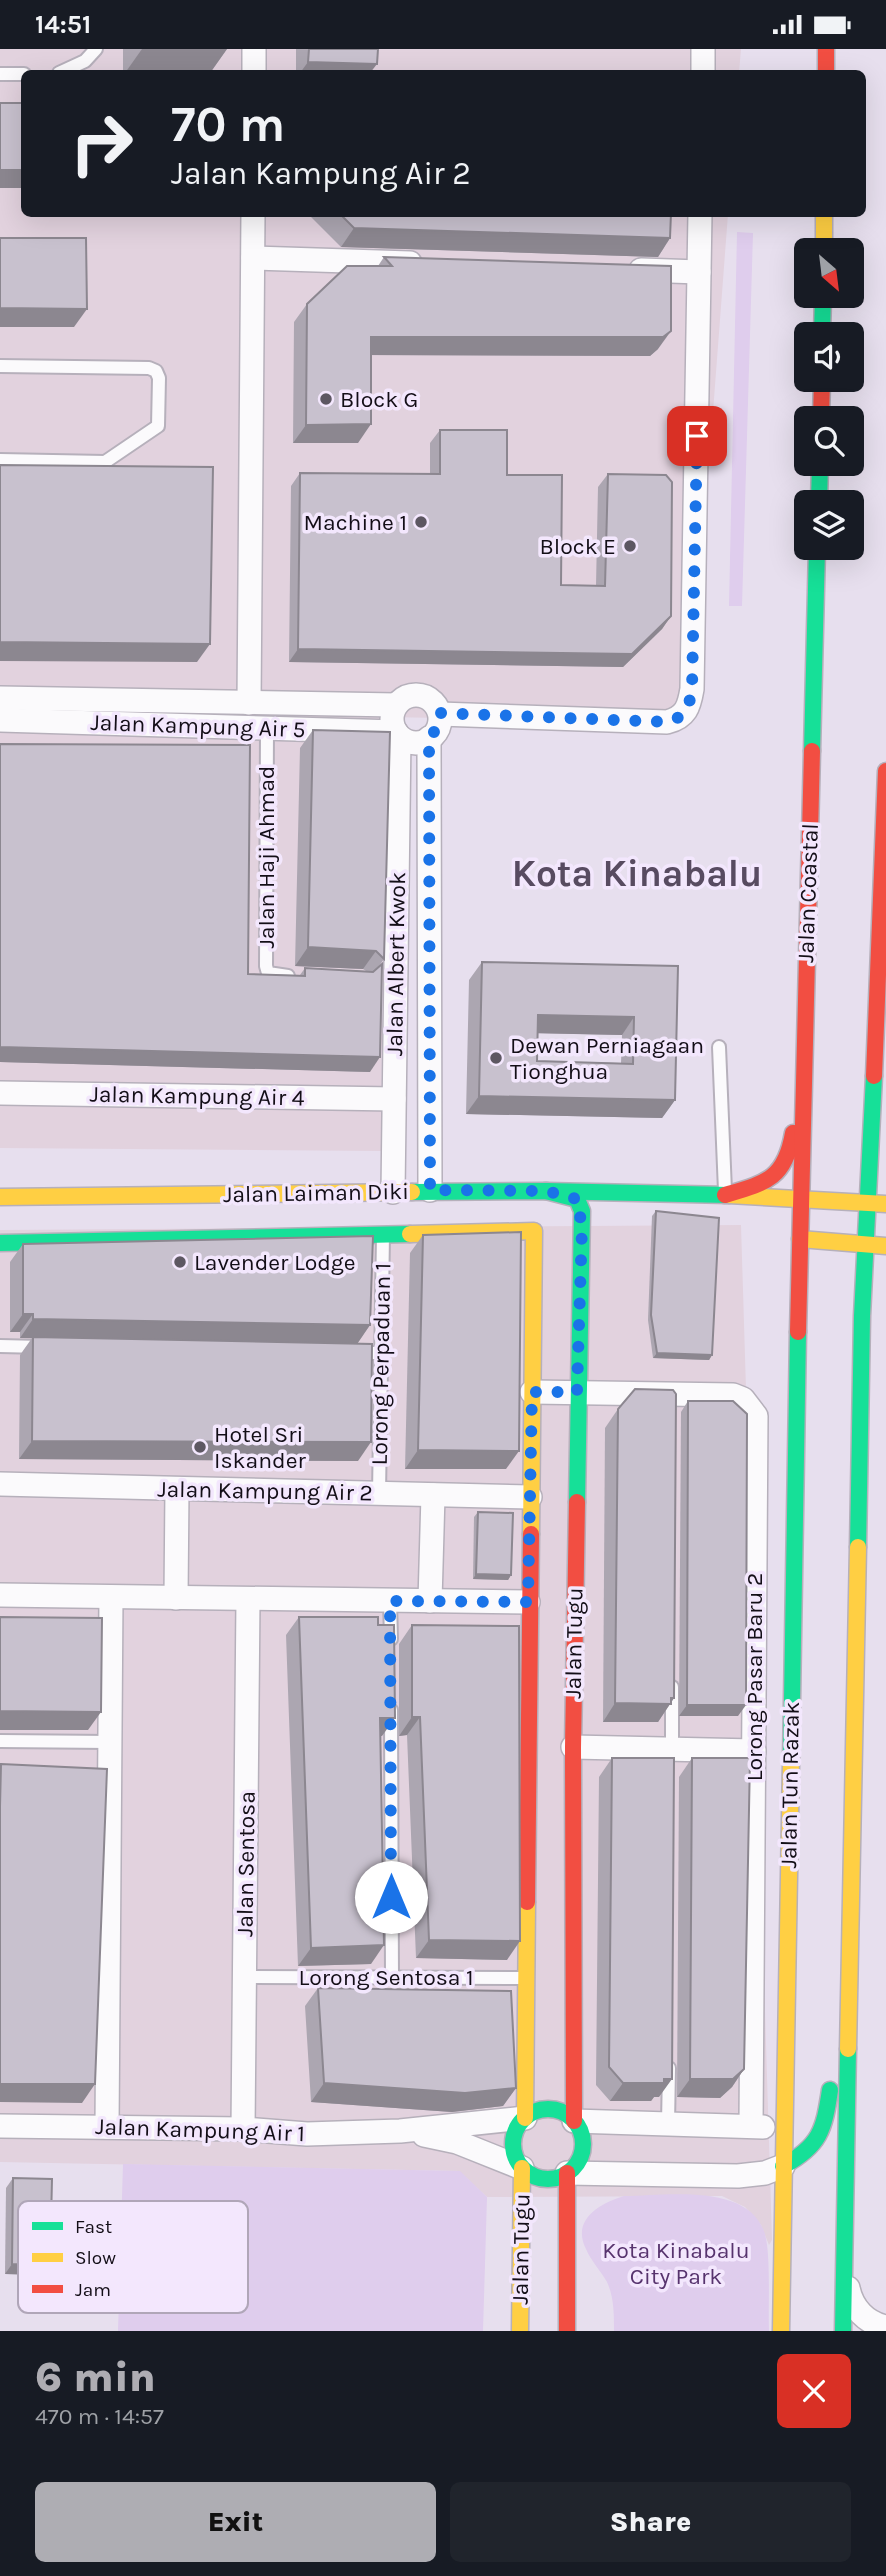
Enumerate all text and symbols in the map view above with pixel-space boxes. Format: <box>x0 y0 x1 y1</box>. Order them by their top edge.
text: 14:51 <box>35 9 91 40</box>
text: 70 m <box>171 96 285 153</box>
icon: right <box>56 98 147 189</box>
text: Jalan Kampung Air 2 <box>171 155 471 192</box>
north arrow <box>794 238 864 308</box>
map controls <box>794 238 864 560</box>
button: sound <box>794 322 864 392</box>
place label: Block G <box>340 386 418 413</box>
marker: Block G <box>318 391 334 407</box>
pin <box>667 406 727 466</box>
button: search <box>794 406 864 476</box>
icon: arrive <box>678 417 716 455</box>
button: layers <box>794 490 864 560</box>
place label: Machine 1 <box>304 509 407 536</box>
marker: Machine 1 <box>413 514 429 530</box>
place label: Block E <box>539 533 616 560</box>
marker: Block E <box>622 538 638 554</box>
street label: Jalan Kampung Air 5 <box>90 709 306 743</box>
street label: Jalan Haji Ahmad <box>253 766 280 948</box>
street label: Jalan Coastal <box>792 823 824 963</box>
district label: Kota Kinabalu <box>512 852 762 895</box>
street label: Jalan Albert Kwok <box>381 872 411 1056</box>
place label: Dewan Perniagaan Tionghua <box>510 1032 704 1085</box>
marker: Dewan Perniagaan Tionghua <box>488 1050 504 1066</box>
street label: Jalan Kampung Air 4 <box>89 1081 305 1111</box>
street label: Jalan Laiman Diki <box>223 1178 409 1208</box>
place label: Lavender Lodge <box>194 1249 356 1276</box>
marker: Lavender Lodge <box>172 1254 188 1270</box>
street label: Lorong Perpaduan 1 <box>366 1262 396 1466</box>
place label: Hotel Sri Iskander <box>214 1421 306 1474</box>
marker: Hotel Sri Iskander <box>192 1439 208 1455</box>
street label: Jalan Kampung Air 2 <box>157 1476 373 1506</box>
street label: Lorong Pasar Baru 2 <box>741 1573 768 1781</box>
street label: Jalan Tugu <box>560 1587 588 1699</box>
street label: Jalan Tun Razak <box>775 1701 805 1869</box>
street label: Jalan Sentosa <box>231 1791 261 1937</box>
position arrow <box>354 1860 428 1934</box>
street label: Lorong Sentosa 1 <box>298 1964 474 1991</box>
street label: Jalan Kampung Air 1 <box>95 2113 305 2147</box>
street label: Jalan Tugu <box>507 2193 535 2305</box>
legend <box>18 2201 248 2313</box>
text: Fast <box>75 2216 112 2238</box>
park label: Kota Kinabalu City Park <box>602 2237 750 2290</box>
text: Slow <box>75 2247 116 2269</box>
text: Jam <box>75 2279 111 2301</box>
text: 6 min <box>35 2352 156 2402</box>
button: close <box>777 2354 851 2428</box>
text: 470 m · 14:57 <box>35 2403 164 2430</box>
button: Exit <box>35 2482 436 2562</box>
button: Share <box>450 2482 851 2562</box>

